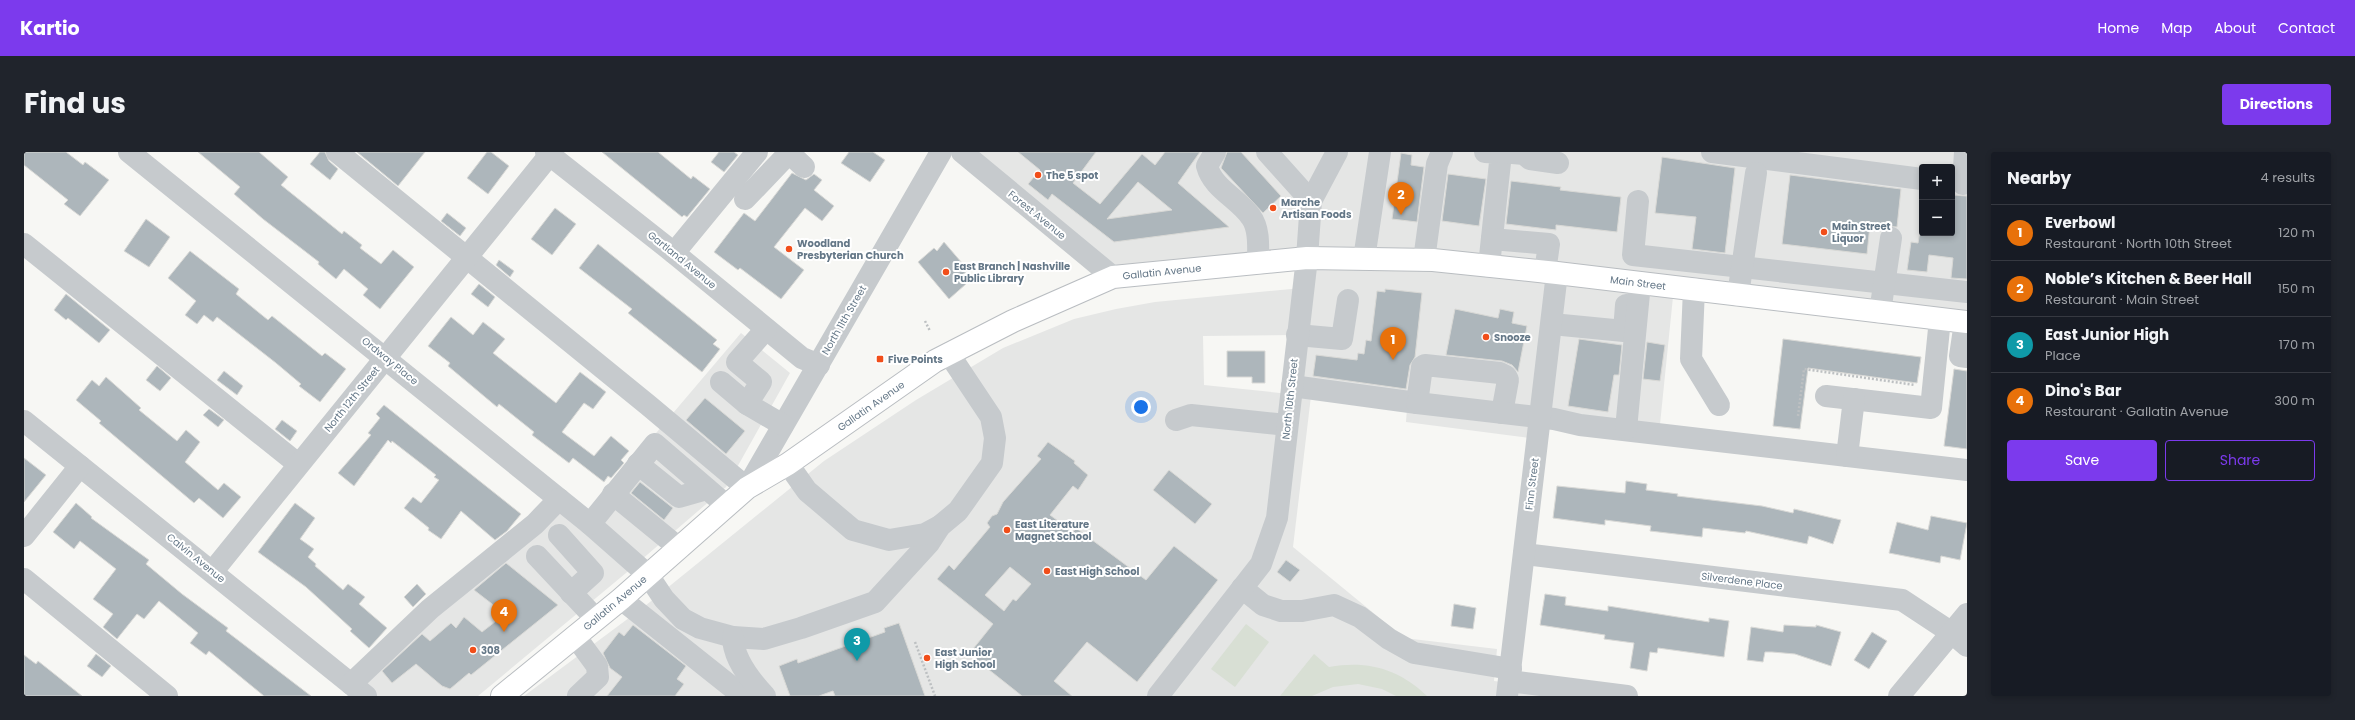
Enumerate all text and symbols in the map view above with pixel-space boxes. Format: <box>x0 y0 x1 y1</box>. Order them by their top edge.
text: Kartio <box>20 15 80 42</box>
text: Home <box>2097 18 2139 38</box>
text: Map <box>2161 18 2192 38</box>
text: About <box>2214 18 2256 38</box>
text: Contact <box>2278 18 2335 38</box>
text: Find us <box>24 84 126 123</box>
button: Directions <box>2222 84 2331 125</box>
map controls <box>1919 164 1955 236</box>
button: + <box>1919 164 1955 200</box>
text: Nearby <box>2007 166 2071 190</box>
place label: The 5 spot <box>1046 168 1098 183</box>
text: 4 results <box>2261 168 2315 187</box>
marker: The 5 spot <box>1033 170 1043 180</box>
pin: 2 <box>1388 182 1414 215</box>
street label: Forest Avenue <box>1005 187 1069 243</box>
place label: Marche Artisan Foods <box>1281 195 1352 222</box>
button: − <box>1919 200 1955 236</box>
marker: Marche Artisan Foods <box>1268 203 1278 213</box>
text: Everbowl <box>2045 212 2115 233</box>
place label: Main Street Liquor <box>1832 219 1891 246</box>
text: 1 <box>2018 223 2022 242</box>
text: 120 m <box>2278 223 2315 242</box>
marker: Main Street Liquor <box>1819 227 1829 237</box>
street label: Gartland Avenue <box>644 228 720 292</box>
text: Restaurant · North 10th Street <box>2045 234 2232 253</box>
place label: Woodland Presbyterian Church <box>797 236 904 263</box>
marker: Woodland Presbyterian Church <box>784 244 794 254</box>
place label: East Branch | Nashville Public Library <box>954 259 1070 286</box>
street label: Gallatin Avenue <box>1122 260 1202 284</box>
marker: East Branch | Nashville Public Library <box>941 267 951 277</box>
text: Noble’s Kitchen & Beer Hall <box>2045 268 2252 289</box>
street label: Main Street <box>1609 272 1667 294</box>
text: 2 <box>2016 279 2024 298</box>
text: 150 m <box>2278 279 2315 298</box>
street label: North 11th Street <box>818 282 870 358</box>
text: Restaurant · Main Street <box>2045 290 2199 309</box>
text: East Junior High <box>2045 324 2169 345</box>
pin: 1 <box>1380 327 1406 360</box>
place label: Snooze <box>1494 330 1531 345</box>
marker: Snooze <box>1481 332 1491 342</box>
street label: Ordway Place <box>359 333 421 389</box>
text: 3 <box>2016 335 2024 354</box>
text: 170 m <box>2279 335 2315 354</box>
text: Place <box>2045 346 2080 365</box>
place label: Five Points <box>888 352 943 367</box>
marker: Five Points <box>875 354 885 364</box>
street label: North 10th Street <box>1278 357 1302 440</box>
street label: North 12th Street <box>321 363 383 435</box>
street label: Gallatin Avenue <box>834 377 908 435</box>
text: Dino's Bar <box>2045 380 2121 401</box>
text: 4 <box>2016 391 2024 410</box>
text: 300 m <box>2274 391 2315 410</box>
your location <box>1131 397 1151 417</box>
text: Restaurant · Gallatin Avenue <box>2045 402 2229 421</box>
button: Save <box>2007 440 2157 481</box>
button: Share <box>2165 440 2315 481</box>
street label: Finn Street <box>1521 457 1543 511</box>
place label: East Literature Magnet School <box>1015 517 1092 544</box>
marker: East Literature Magnet School <box>1002 525 1012 535</box>
street label: Calvin Avenue <box>163 530 229 586</box>
place label: East High School <box>1055 564 1140 579</box>
marker: East High School <box>1042 566 1052 576</box>
street label: Silverdene Place <box>1700 569 1784 593</box>
street label: Gallatin Avenue <box>580 572 650 634</box>
pin: 4 <box>491 599 517 632</box>
pin: 3 <box>844 628 870 661</box>
place label: 308 <box>481 643 500 658</box>
marker: 308 <box>468 645 478 655</box>
place label: East Junior High School <box>935 645 996 672</box>
marker: East Junior High School <box>922 653 932 663</box>

